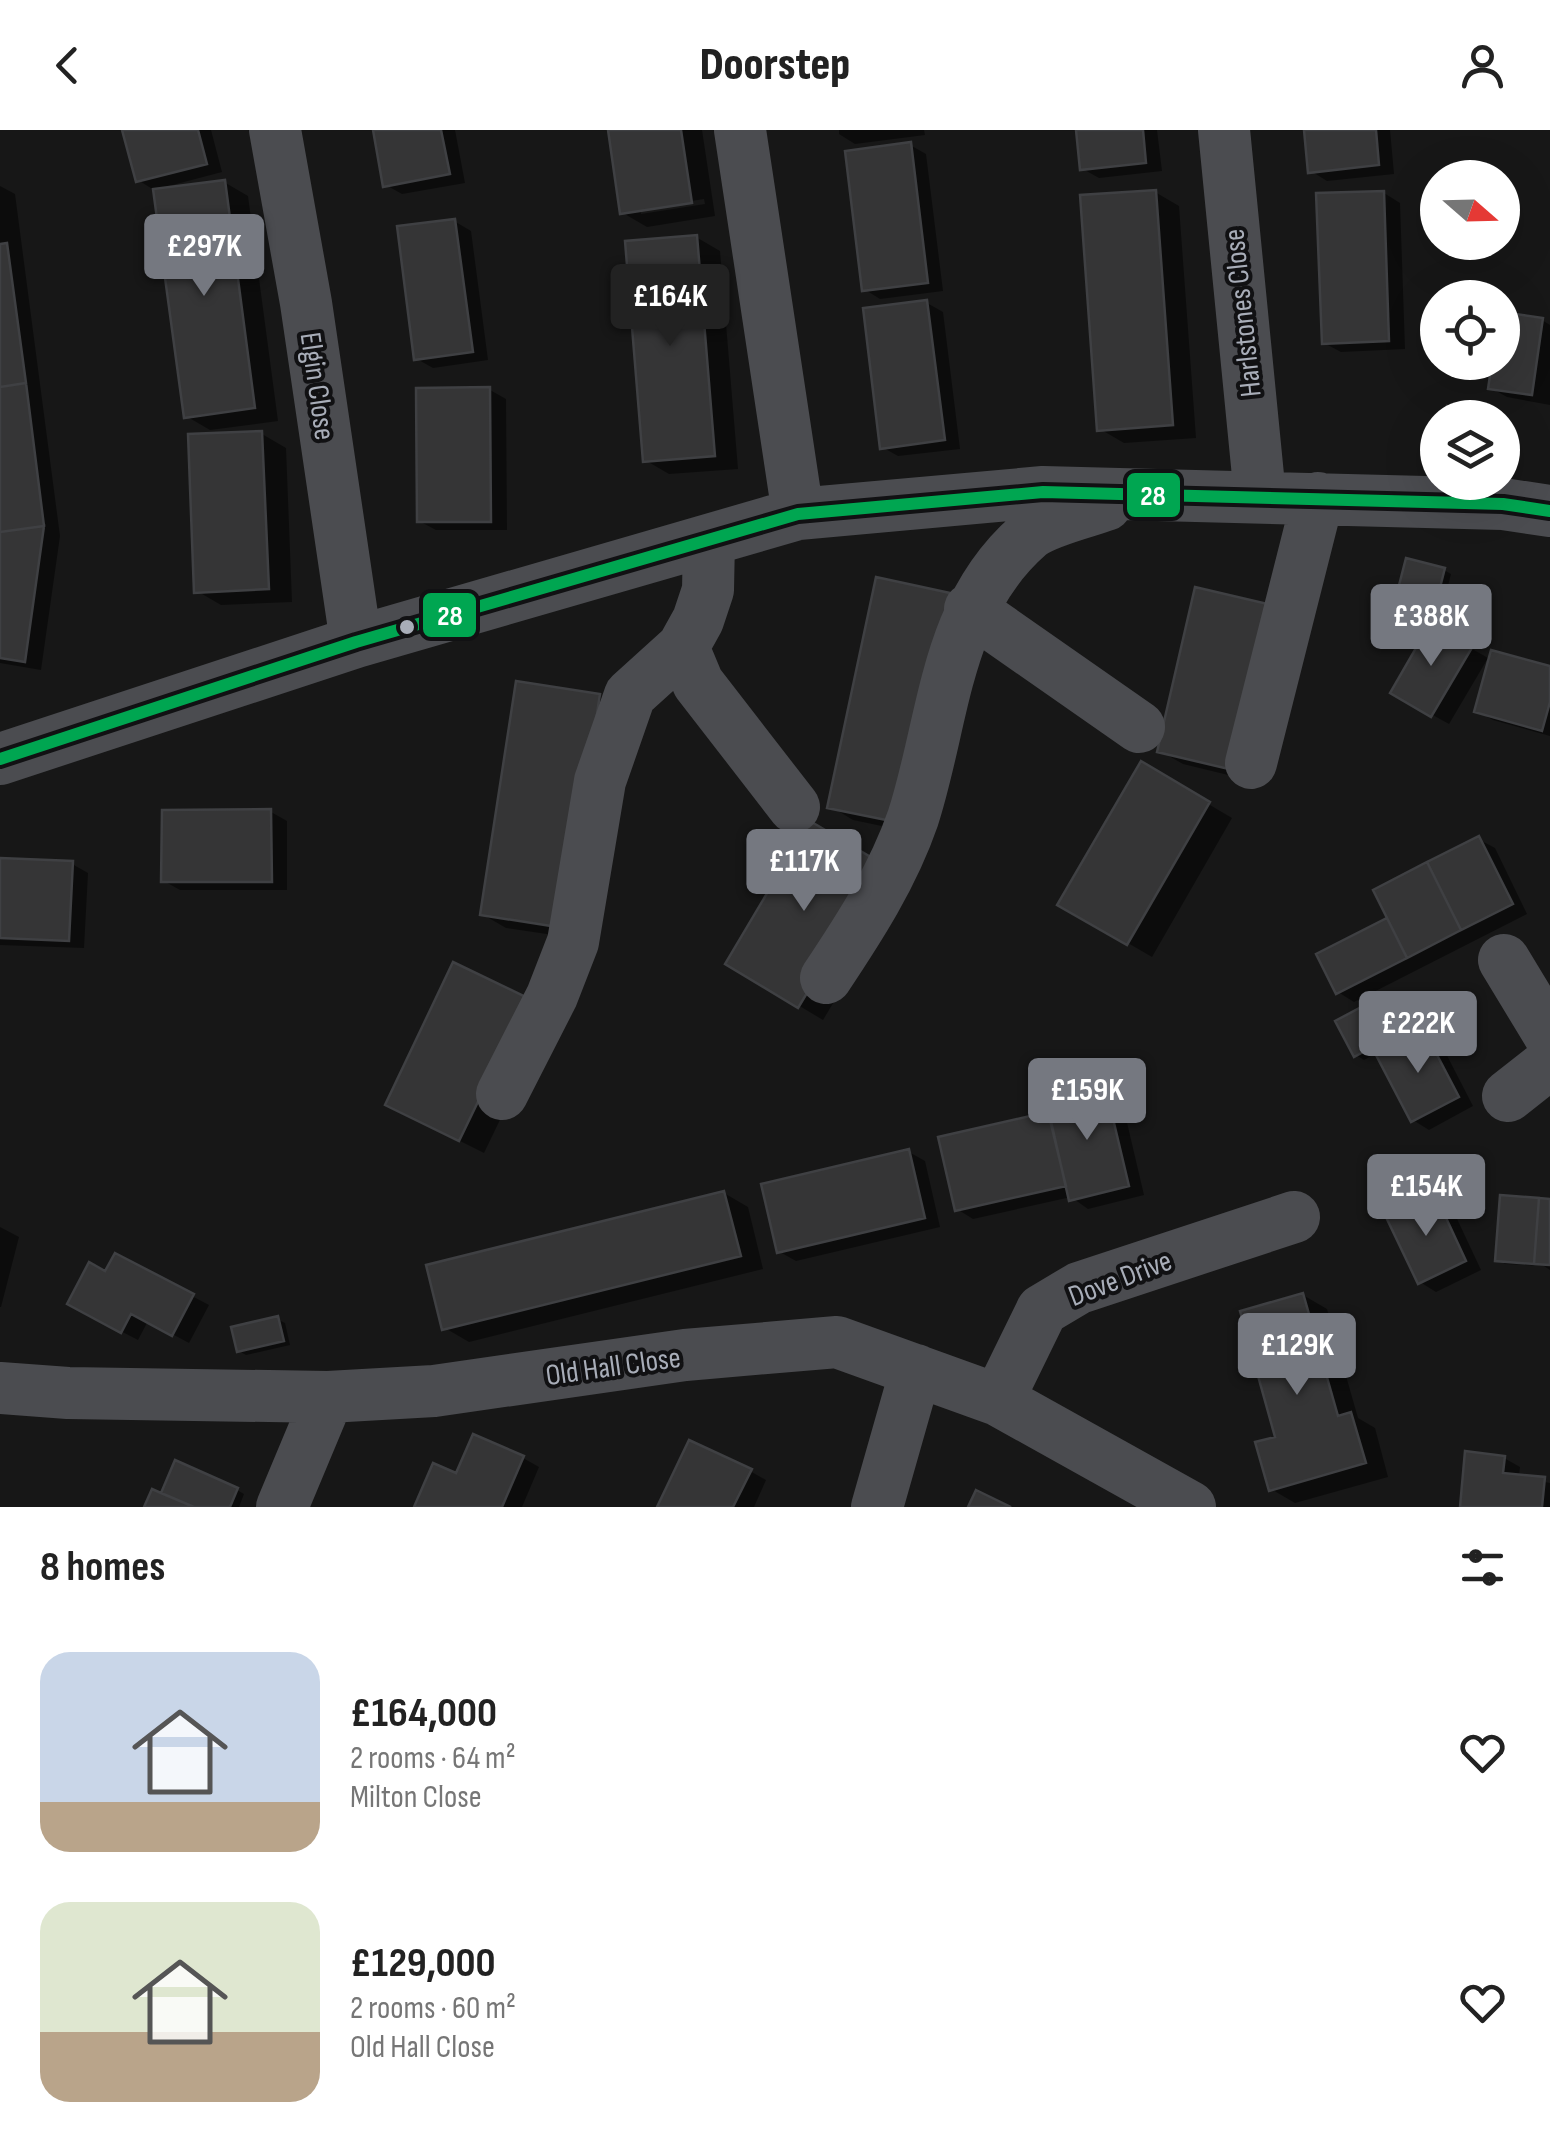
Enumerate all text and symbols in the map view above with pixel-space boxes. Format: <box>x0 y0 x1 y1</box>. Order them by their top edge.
icon: back <box>40 38 95 93</box>
text: Doorstep <box>700 38 850 93</box>
icon: person <box>1455 38 1510 93</box>
north arrow <box>1420 160 1520 260</box>
map controls <box>1420 160 1520 500</box>
pin: £297K <box>134 214 274 299</box>
text: £297K <box>166 227 242 266</box>
street label: Harlstones Close <box>1216 227 1270 399</box>
pin: £164K <box>600 264 740 349</box>
text: £164K <box>633 277 707 316</box>
button: locate <box>1420 280 1520 380</box>
street label: Elgin Close <box>292 330 342 442</box>
button: layers <box>1420 400 1520 500</box>
line badge: 28 <box>1125 471 1182 519</box>
text: 28 <box>1140 480 1166 513</box>
pin: £388K <box>1361 584 1501 669</box>
line badge: 28 <box>421 591 478 639</box>
text: £388K <box>1393 597 1469 636</box>
text: 28 <box>437 600 463 633</box>
unlabelled marker <box>397 617 417 637</box>
pin: £117K <box>734 829 874 914</box>
text: £117K <box>768 842 840 881</box>
pin: £222K <box>1348 991 1488 1076</box>
text: £222K <box>1381 1004 1455 1043</box>
pin: £159K <box>1017 1058 1157 1143</box>
text: £159K <box>1050 1071 1124 1110</box>
pin: £154K <box>1356 1154 1496 1239</box>
text: £154K <box>1389 1167 1463 1206</box>
street label: Dove Drive <box>1064 1243 1177 1315</box>
pin: £129K <box>1227 1313 1367 1398</box>
text: £129K <box>1260 1326 1334 1365</box>
street label: Old Hall Close <box>543 1340 683 1394</box>
icon: filters <box>1455 1540 1510 1595</box>
text: 8 homes <box>40 1542 165 1593</box>
text: £164,000 <box>350 1688 497 1739</box>
icon: home <box>120 1692 240 1812</box>
icon: heart <box>1455 1725 1510 1780</box>
text: 2 rooms · 64 m² <box>350 1739 516 1778</box>
text: Milton Close <box>350 1778 482 1817</box>
text: £129,000 <box>350 1938 496 1989</box>
icon: home <box>120 1942 240 2062</box>
icon: heart <box>1455 1975 1510 2030</box>
text: 2 rooms · 60 m² <box>350 1989 516 2028</box>
text: Old Hall Close <box>350 2028 495 2067</box>

